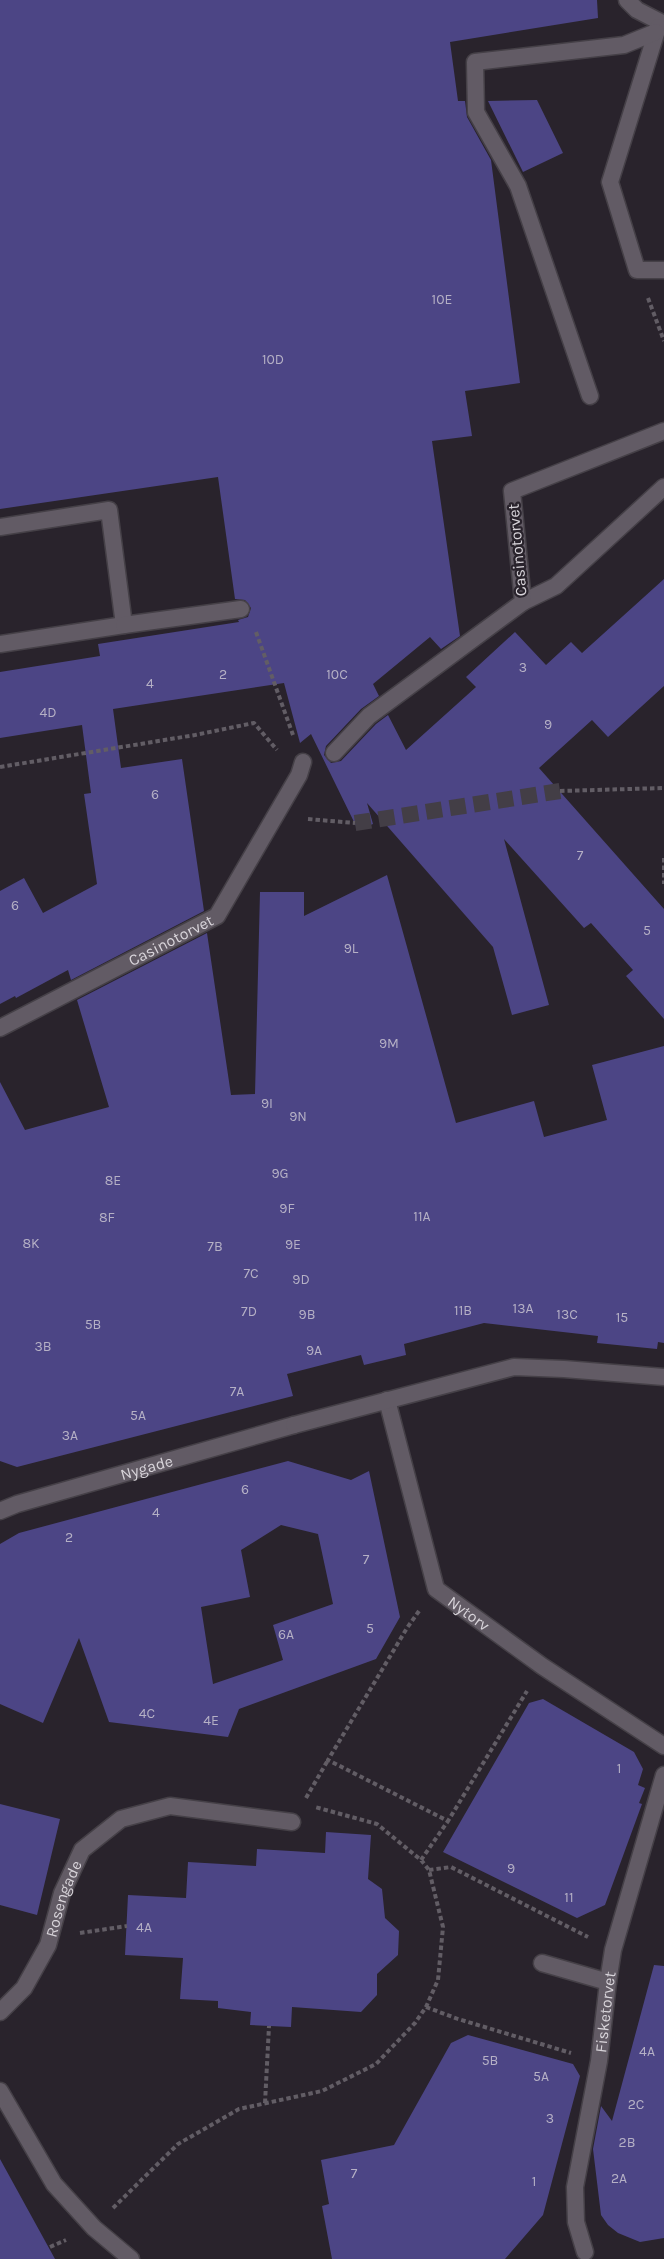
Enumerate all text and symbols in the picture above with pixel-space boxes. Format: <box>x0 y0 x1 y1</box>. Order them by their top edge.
house number: 10E <box>432 291 452 308</box>
house number: 10D <box>262 351 284 368</box>
street label: Casinotorvet <box>503 503 531 597</box>
house number: 3 <box>519 659 527 676</box>
house number: 2 <box>219 666 227 683</box>
house number: 10C <box>326 666 348 683</box>
house number: 4 <box>146 675 154 692</box>
house number: 4D <box>39 704 57 721</box>
house number: 9 <box>544 716 552 733</box>
house number: 6 <box>151 786 159 803</box>
house number: 7 <box>577 847 584 864</box>
house number: 6 <box>11 897 19 914</box>
street label: Casinotorvet <box>125 910 216 970</box>
house number: 5 <box>643 922 651 939</box>
house number: 9L <box>344 940 359 957</box>
house number: 9M <box>379 1035 399 1052</box>
house number: 9I <box>261 1095 273 1112</box>
house number: 9N <box>289 1108 307 1125</box>
house number: 9G <box>271 1165 289 1182</box>
house number: 8E <box>105 1172 121 1189</box>
house number: 9F <box>279 1200 295 1217</box>
house number: 11A <box>413 1208 431 1225</box>
house number: 8F <box>99 1209 115 1226</box>
house number: 8K <box>22 1235 40 1252</box>
house number: 9E <box>285 1236 301 1253</box>
house number: 7B <box>207 1238 223 1255</box>
house number: 7C <box>243 1265 259 1282</box>
house number: 9D <box>292 1271 310 1288</box>
house number: 13A <box>513 1300 533 1317</box>
house number: 11B <box>454 1302 472 1319</box>
house number: 7D <box>241 1303 257 1320</box>
house number: 9B <box>299 1306 315 1323</box>
house number: 13C <box>556 1306 578 1323</box>
house number: 15 <box>616 1309 628 1326</box>
house number: 5B <box>85 1316 101 1333</box>
house number: 3B <box>35 1338 51 1355</box>
house number: 9A <box>306 1342 322 1359</box>
house number: 7A <box>230 1383 244 1400</box>
house number: 5A <box>130 1407 146 1424</box>
house number: 3A <box>62 1427 78 1444</box>
street label: Nygade <box>118 1451 175 1484</box>
house number: 6 <box>241 1481 249 1498</box>
house number: 4 <box>152 1504 160 1521</box>
house number: 2 <box>65 1529 73 1546</box>
house number: 7 <box>363 1551 370 1568</box>
street label: Nytorv <box>444 1591 494 1634</box>
house number: 5 <box>366 1620 374 1637</box>
house number: 6A <box>278 1626 294 1643</box>
house number: 4C <box>139 1705 155 1722</box>
house number: 4E <box>203 1712 219 1729</box>
house number: 1 <box>617 1760 621 1777</box>
street label: Rosengade <box>41 1857 85 1939</box>
house number: 9 <box>507 1860 515 1877</box>
house number: 11 <box>564 1889 574 1906</box>
house number: 4A <box>136 1919 152 1936</box>
street label: Fisketorvet <box>591 1970 619 2054</box>
house number: 4A <box>639 2043 655 2060</box>
house number: 5B <box>482 2052 498 2069</box>
house number: 5A <box>533 2068 549 2085</box>
house number: 2C <box>628 2096 644 2113</box>
house number: 3 <box>546 2110 554 2127</box>
house number: 2B <box>619 2134 635 2151</box>
house number: 7 <box>351 2165 358 2182</box>
house number: 2A <box>611 2170 627 2187</box>
house number: 1 <box>532 2173 536 2190</box>

